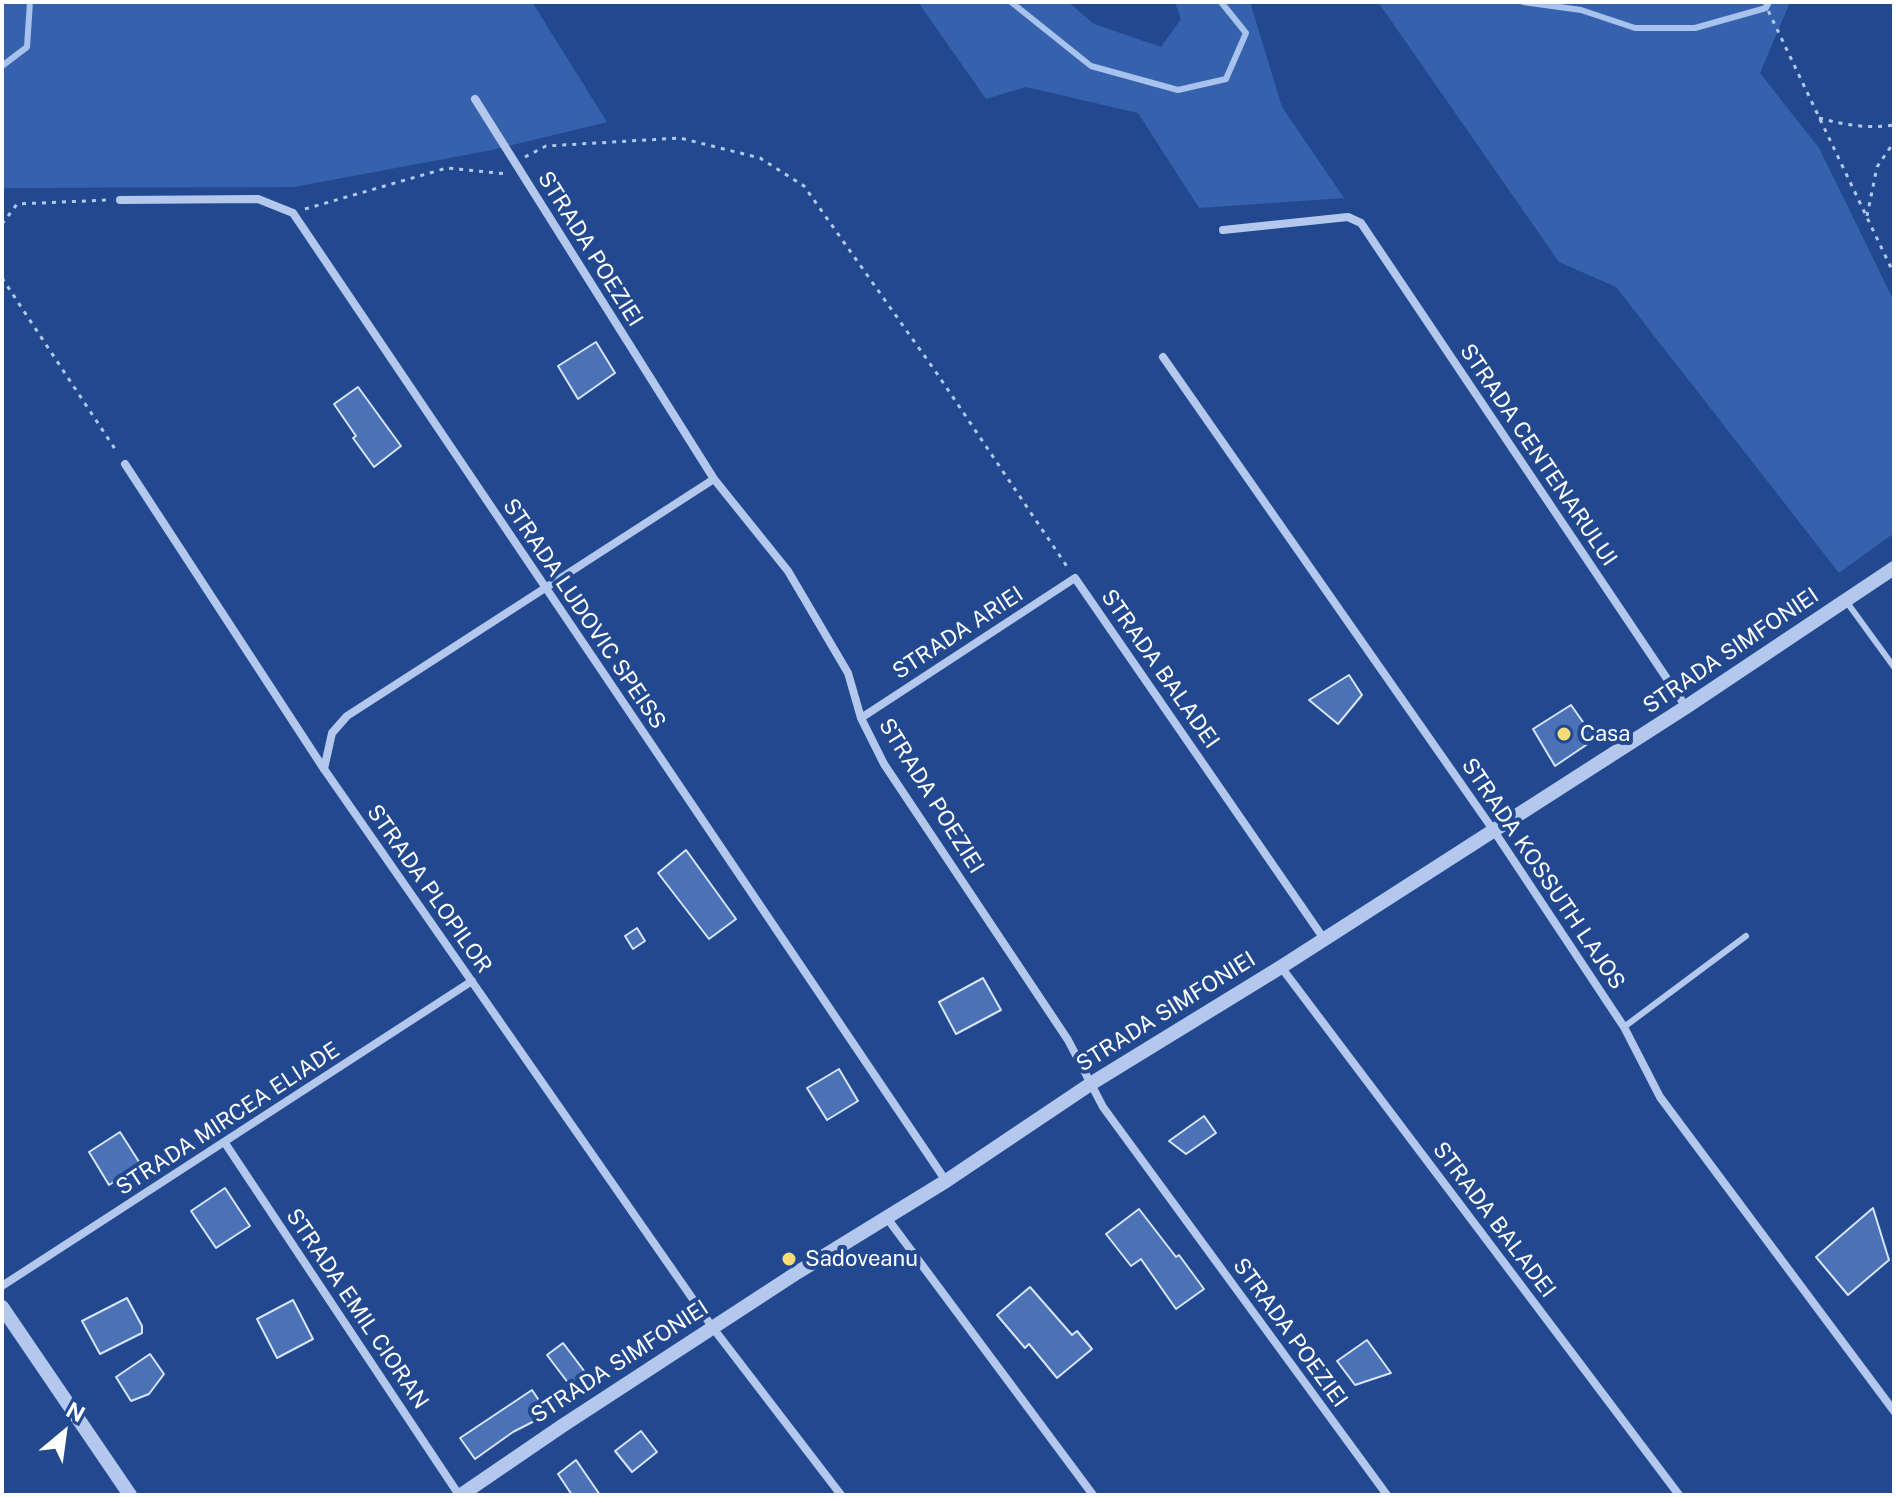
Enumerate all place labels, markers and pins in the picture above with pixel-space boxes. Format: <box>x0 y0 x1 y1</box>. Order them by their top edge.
place label: Casa <box>1580 721 1630 747</box>
marker: Casa <box>1555 725 1573 743</box>
place label: Sadoveanu <box>805 1246 918 1272</box>
marker: Sadoveanu <box>780 1250 798 1268</box>

